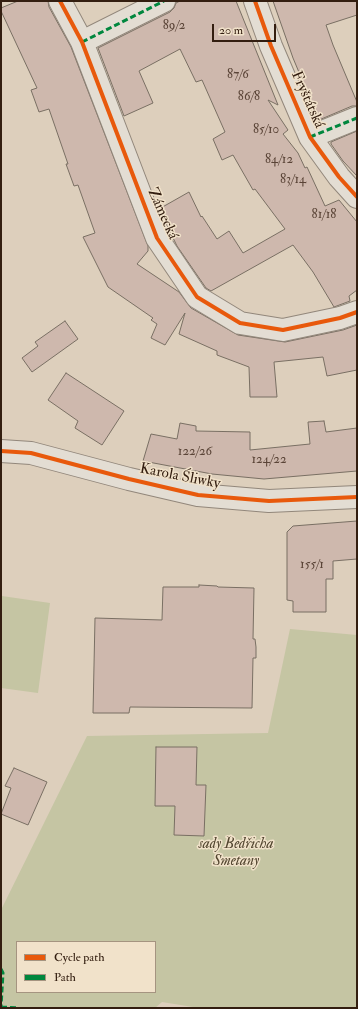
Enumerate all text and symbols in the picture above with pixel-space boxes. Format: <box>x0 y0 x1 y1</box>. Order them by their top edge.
scale bar <box>214 16 278 42</box>
house number: 89/2 <box>163 18 185 34</box>
text: 20 m <box>219 23 243 38</box>
house number: 87/6 <box>227 67 249 83</box>
street label: Fryštátská <box>286 69 328 131</box>
house number: 86/8 <box>238 89 260 105</box>
house number: 85/10 <box>253 122 279 138</box>
house number: 84/12 <box>265 152 293 168</box>
house number: 83/14 <box>280 172 306 188</box>
street label: Zámecká <box>143 185 181 243</box>
house number: 81/18 <box>312 207 336 223</box>
house number: 122/26 <box>178 444 212 460</box>
house number: 124/22 <box>251 452 287 468</box>
street label: Karola Śliwky <box>138 460 222 494</box>
house number: 155/1 <box>300 557 324 573</box>
park label: sady Bedřicha Smetany <box>199 836 273 871</box>
legend <box>16 941 156 993</box>
text: Cycle path <box>54 950 104 965</box>
text: Path <box>54 970 76 985</box>

